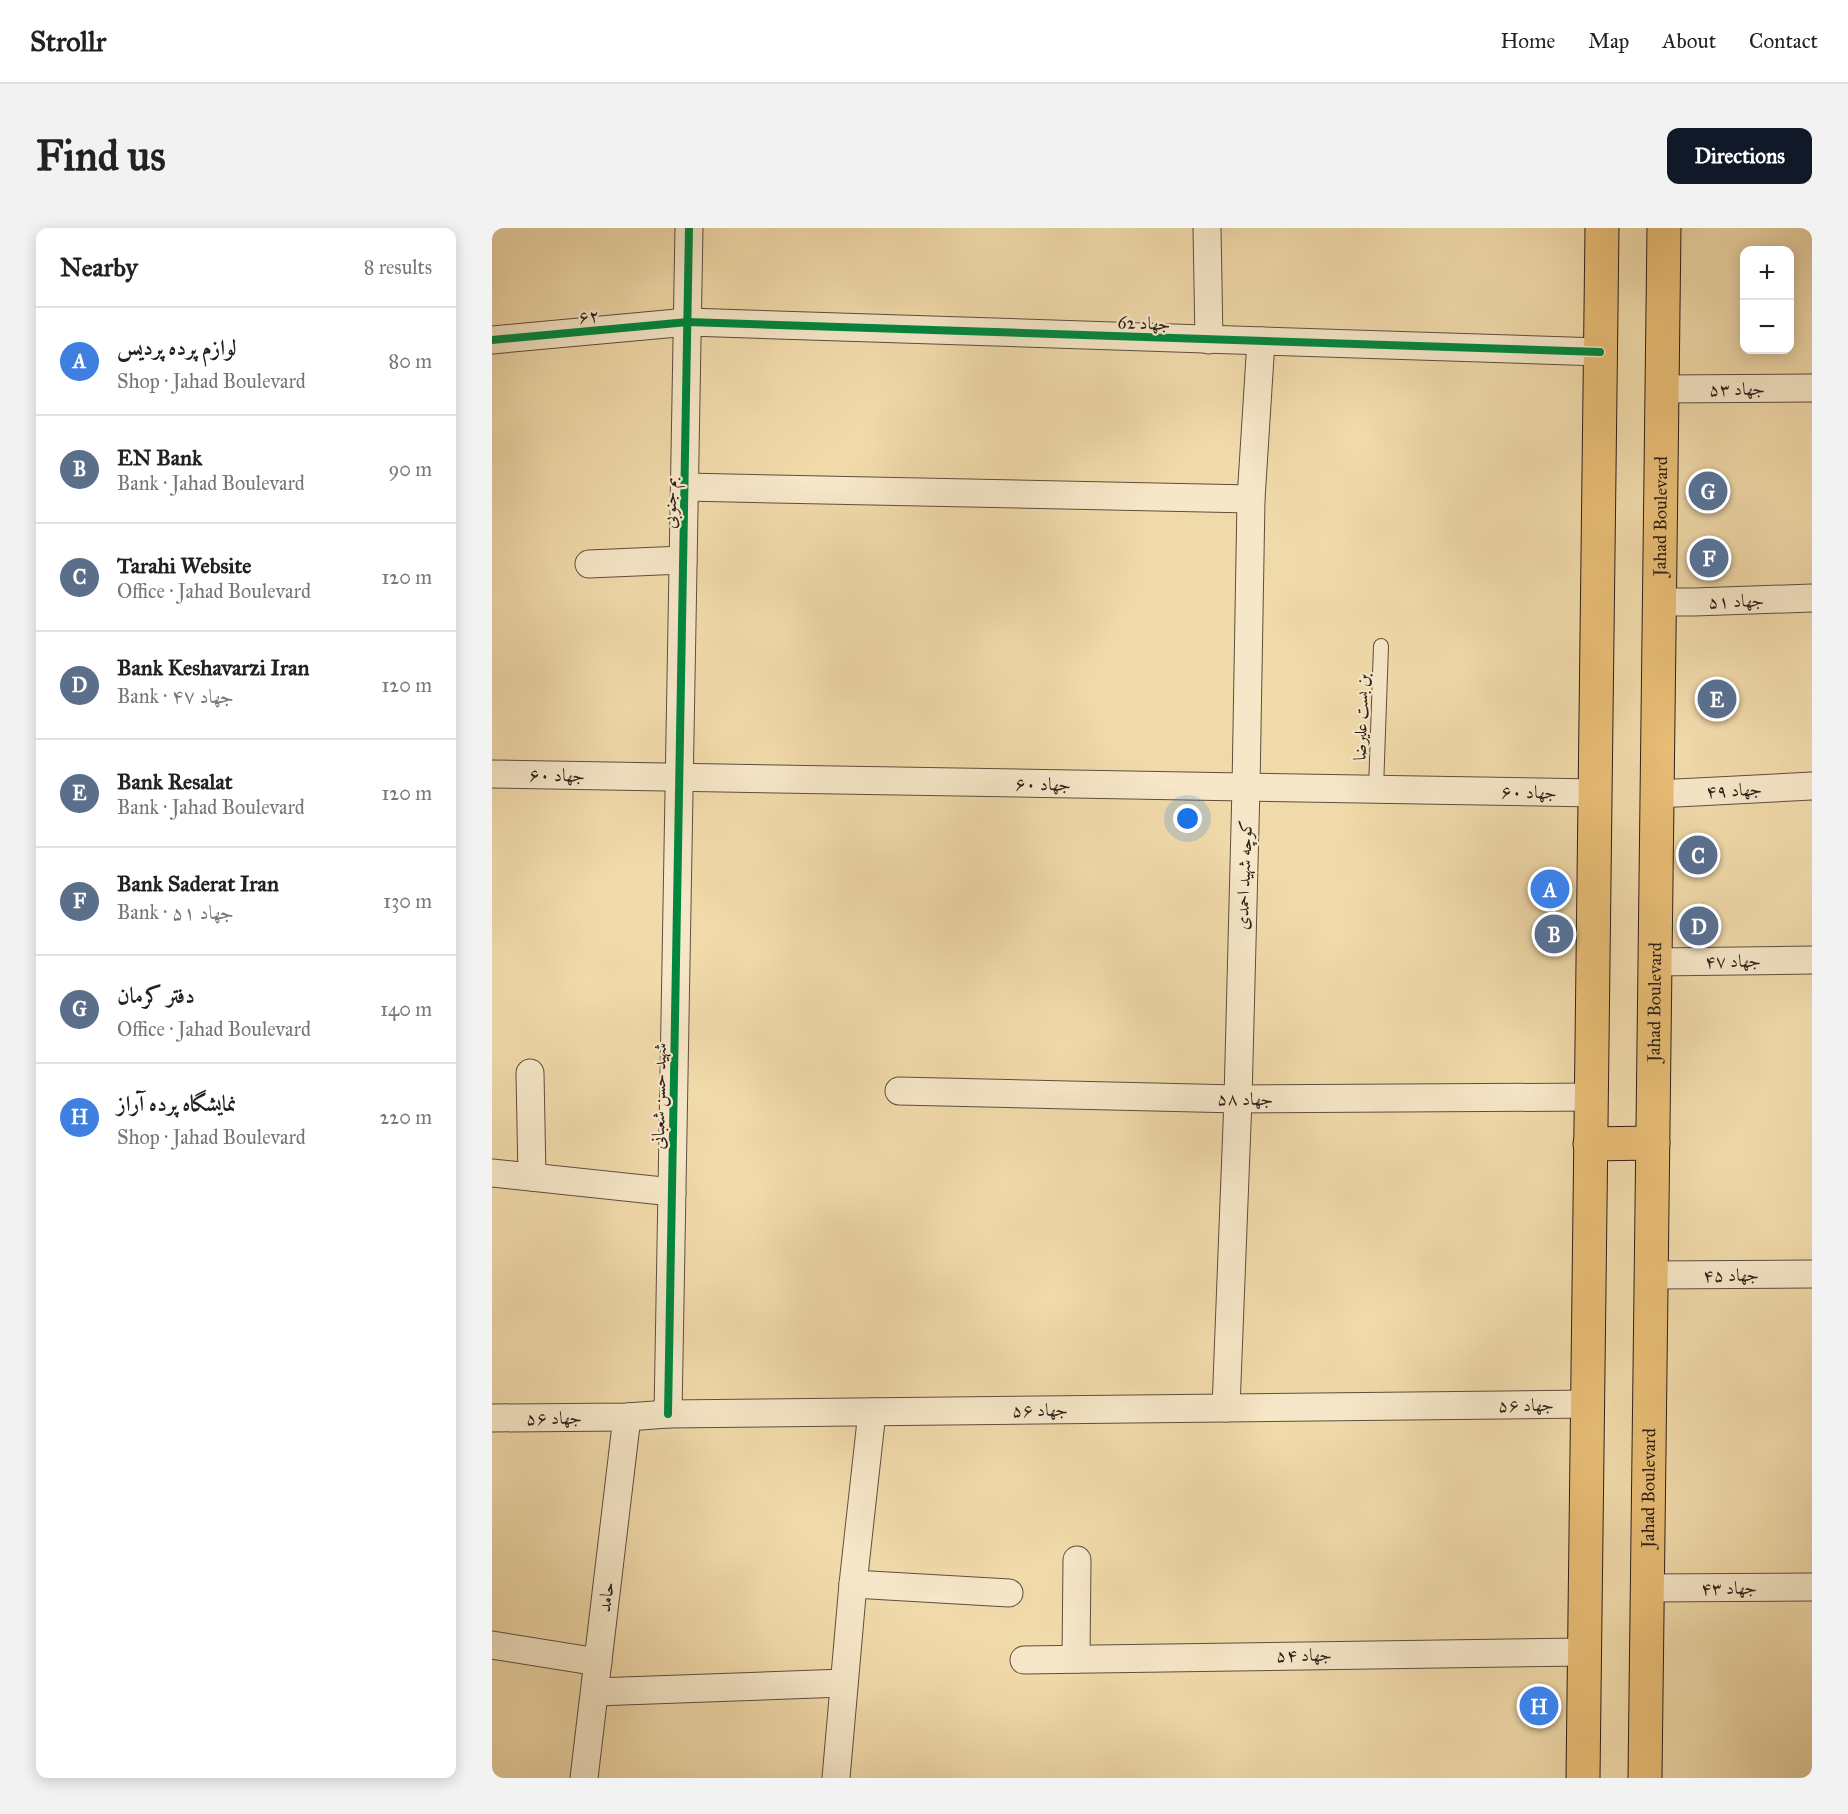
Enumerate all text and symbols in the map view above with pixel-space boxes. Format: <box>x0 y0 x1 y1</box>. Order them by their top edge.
text: Strollr <box>30 24 106 59</box>
text: Home <box>1500 28 1555 54</box>
text: Map <box>1588 28 1629 54</box>
text: About <box>1662 28 1716 54</box>
text: Contact <box>1749 28 1818 54</box>
button: Directions <box>1667 128 1812 184</box>
text: Find us <box>36 130 166 182</box>
map controls <box>1740 246 1794 354</box>
button: + <box>1740 246 1794 300</box>
text: Nearby <box>60 251 138 283</box>
text: 8 results <box>364 255 432 279</box>
button: − <box>1740 300 1794 354</box>
street label: ۶۲ <box>578 304 600 328</box>
street label: جهاد 62 <box>1117 311 1171 335</box>
text: لوازم پرده پردیس <box>117 334 237 361</box>
text: A <box>73 349 86 373</box>
text: 80 m <box>389 349 432 373</box>
text: Shop · Jahad Boulevard <box>117 369 306 393</box>
street label: جهاد ۵۳ <box>1709 378 1765 400</box>
text: EN Bank <box>117 444 202 471</box>
street label: Jahad Boulevard <box>1649 456 1672 578</box>
text: B <box>73 457 86 481</box>
text: 90 m <box>389 457 432 481</box>
pin: G <box>1688 468 1728 514</box>
text: Bank · Jahad Boulevard <box>117 471 305 495</box>
street label: بم جنوبی <box>659 477 686 529</box>
pin: F <box>1690 536 1728 580</box>
text: Tarahi Website <box>117 552 251 579</box>
text: C <box>73 565 86 589</box>
text: 120 m <box>381 565 432 589</box>
text: Office · Jahad Boulevard <box>117 579 311 603</box>
street label: جهاد ۵۱ <box>1708 589 1764 613</box>
text: Bank Keshavarzi Iran <box>117 654 309 681</box>
street label: بن بست علیرضا <box>1348 672 1374 761</box>
text: D <box>72 673 87 697</box>
text: 120 m <box>381 673 432 697</box>
pin: E <box>1698 676 1736 722</box>
text: Bank · جهاد ۴۷ <box>117 684 234 708</box>
street label: جهاد ۶۰ <box>529 764 585 786</box>
text: Bank Resalat <box>117 768 233 795</box>
street label: جهاد ۶۰ <box>1015 773 1071 795</box>
street label: جهاد ۴۹ <box>1705 778 1763 802</box>
text: E <box>72 781 87 805</box>
text: 120 m <box>381 781 432 805</box>
street label: جهاد ۶۰ <box>1501 781 1557 803</box>
text: Bank · Jahad Boulevard <box>117 795 305 819</box>
your location <box>1173 804 1202 833</box>
street label: کوچه شهید احمدی <box>1231 820 1259 931</box>
pin: C <box>1678 832 1718 878</box>
pin: A <box>1530 866 1570 912</box>
text: Bank Saderat Iran <box>117 870 279 897</box>
text: F <box>73 889 86 913</box>
text: 130 m <box>383 889 432 913</box>
text: Bank · جهاد ۵۱ <box>117 900 234 924</box>
pin: D <box>1680 904 1718 948</box>
pin: B <box>1534 912 1574 956</box>
street label: Jahad Boulevard <box>1643 942 1666 1064</box>
street label: جهاد ۴۷ <box>1705 950 1761 972</box>
text: دفتر کرمان <box>117 982 195 1009</box>
text: G <box>72 997 87 1021</box>
text: 140 m <box>380 997 432 1021</box>
text: Office · Jahad Boulevard <box>117 1017 311 1041</box>
street label: شهید حسن شعبانی <box>647 1042 672 1150</box>
street label: جهاد ۵۸ <box>1217 1088 1273 1110</box>
text: نمایشگاه پرده آراز <box>117 1090 236 1117</box>
text: H <box>71 1105 88 1129</box>
text: 220 m <box>380 1105 432 1129</box>
text: Shop · Jahad Boulevard <box>117 1125 306 1149</box>
street label: جهاد ۴۵ <box>1703 1264 1759 1286</box>
street label: جهاد ۵۶ <box>1498 1394 1554 1416</box>
street label: جهاد ۵۶ <box>1012 1399 1068 1421</box>
street label: جهاد ۵۶ <box>526 1407 582 1429</box>
street label: Jahad Boulevard <box>1637 1428 1660 1550</box>
street label: جهاد ۴۳ <box>1701 1577 1757 1599</box>
street label: حامد <box>593 1581 619 1613</box>
street label: جهاد ۵۴ <box>1276 1644 1332 1666</box>
pin: H <box>1520 1684 1558 1728</box>

